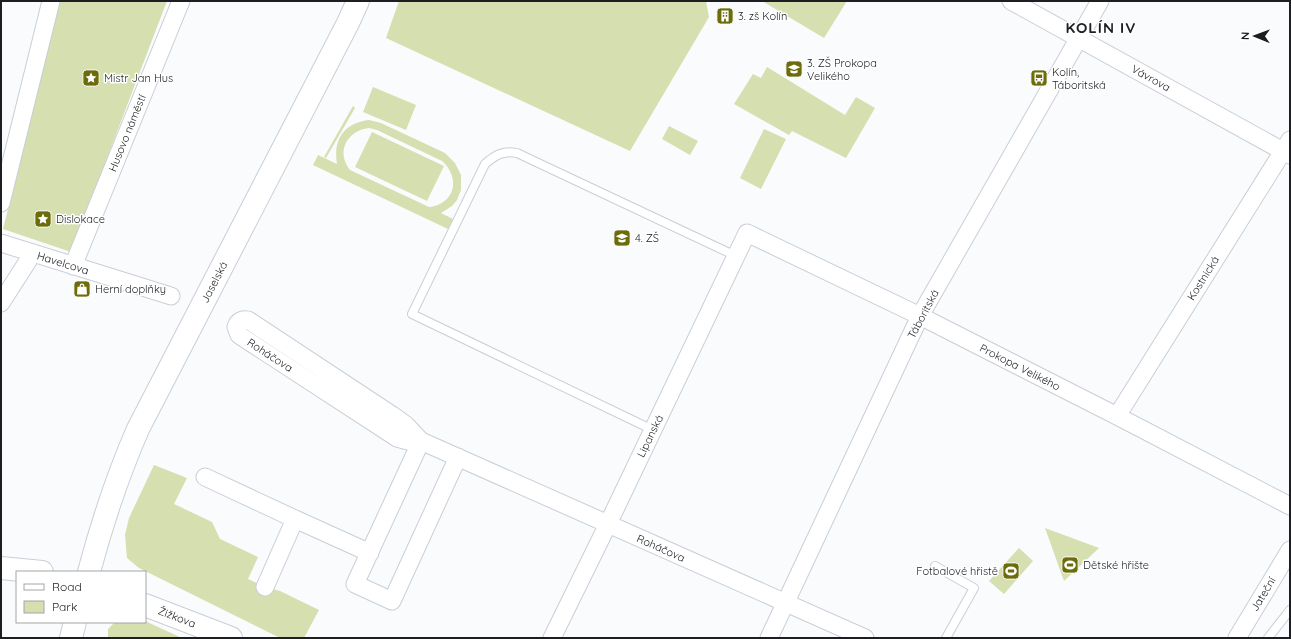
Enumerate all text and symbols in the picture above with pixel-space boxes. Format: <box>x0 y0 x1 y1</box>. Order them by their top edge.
building icon: 3. zš Kolín <box>715 6 735 26</box>
place label: 3. zš Kolín <box>738 9 787 23</box>
north arrow <box>1235 16 1275 56</box>
district label: KOLÍN IV <box>1066 18 1136 37</box>
text: N <box>1238 32 1252 40</box>
place label: 3. ZŠ Prokopa Velikého <box>807 56 877 83</box>
school or university icon: 3. ZŠ Prokopa Velikého <box>784 59 804 79</box>
street label: Vávrova <box>1129 62 1173 94</box>
place label: Kolín, Táboritská <box>1052 65 1106 92</box>
place icon: Mistr Jan Hus <box>81 68 101 88</box>
bus stop icon: Kolín, Táboritská <box>1029 68 1049 88</box>
place label: Mistr Jan Hus <box>104 71 173 85</box>
street label: Husovo náměstí <box>105 92 149 174</box>
place icon: Dislokace <box>33 209 53 229</box>
place label: Dislokace <box>56 212 105 226</box>
school or university icon: 4. ZŠ <box>612 228 632 248</box>
place label: 4. ZŠ <box>635 231 659 245</box>
street label: Havelcova <box>35 248 91 278</box>
street label: Kostnická <box>1184 253 1222 303</box>
street label: Jaselská <box>198 259 230 305</box>
shop icon: Herní doplňky <box>72 279 92 299</box>
place label: Herní doplňky <box>95 282 166 296</box>
street label: Táboritská <box>904 287 942 341</box>
street label: Roháčova <box>245 335 295 375</box>
street label: Prokopa Velikého <box>977 341 1063 394</box>
street label: Lipanská <box>634 412 666 460</box>
street label: Roháčova <box>635 531 687 565</box>
sports icon: Dětské hřište <box>1060 555 1080 575</box>
place label: Dětské hřište <box>1083 558 1149 572</box>
sports icon: Fotbalové hřistě <box>1001 561 1021 581</box>
place label: Fotbalové hřistě <box>916 564 998 578</box>
legend <box>16 571 146 623</box>
street label: Jateční <box>1247 574 1279 614</box>
text: Road <box>52 579 82 594</box>
text: Park <box>52 599 77 614</box>
street label: Žižkova <box>156 603 198 631</box>

